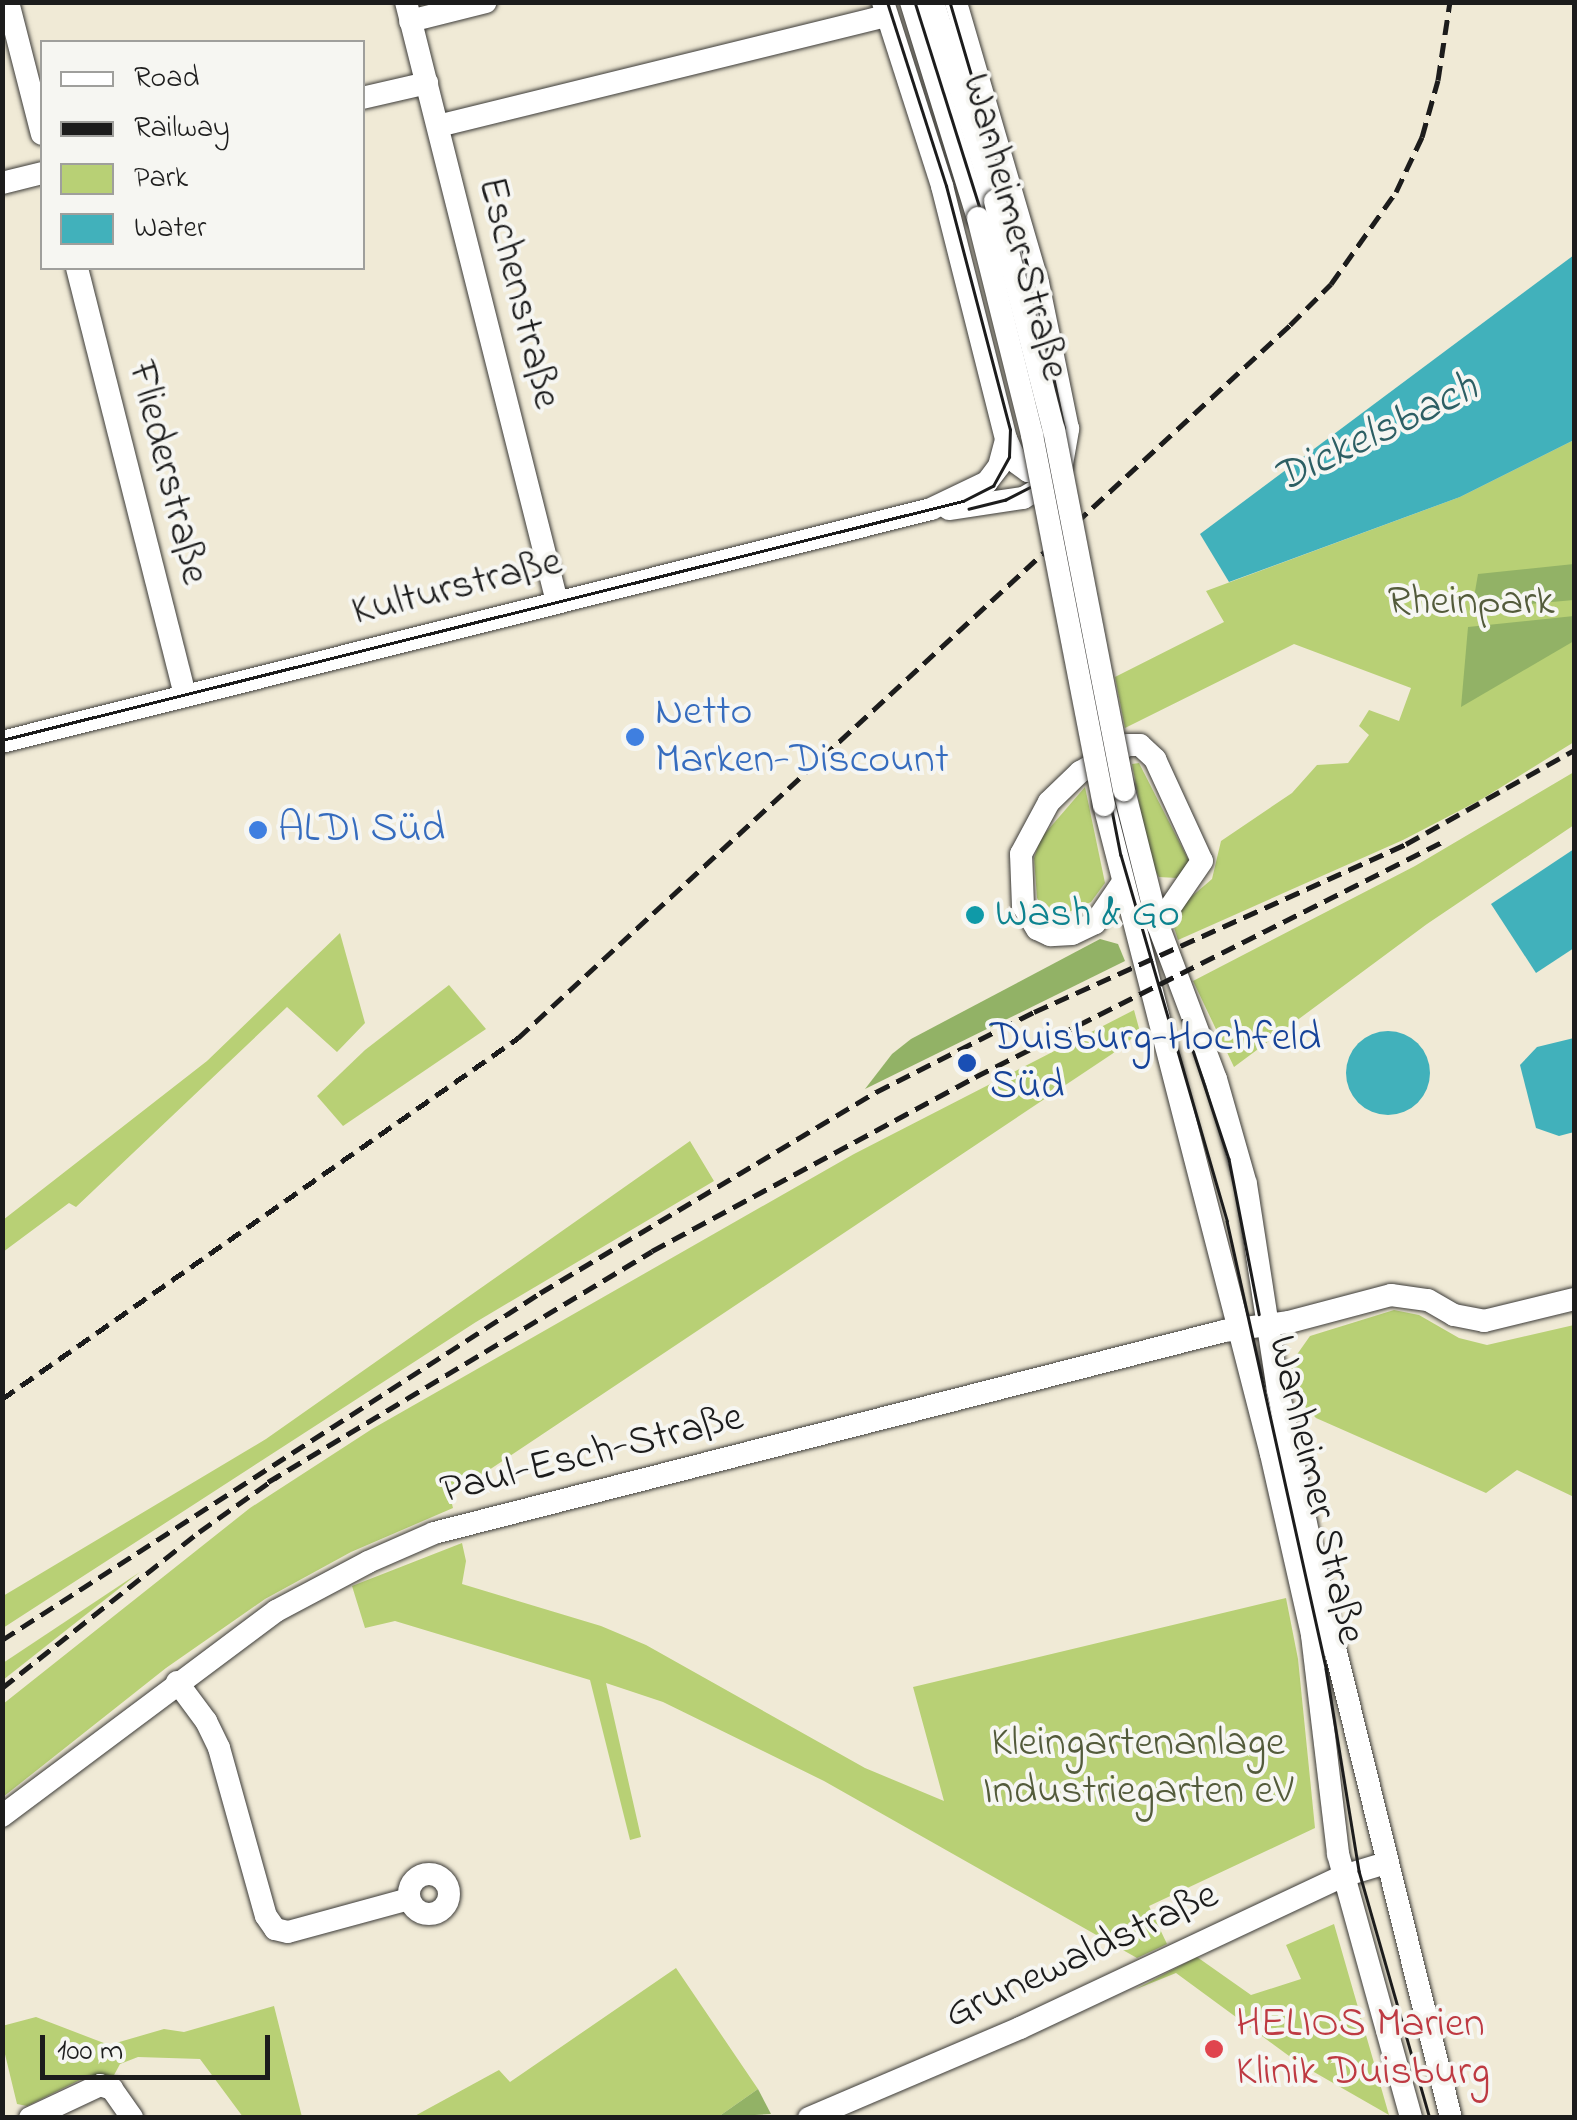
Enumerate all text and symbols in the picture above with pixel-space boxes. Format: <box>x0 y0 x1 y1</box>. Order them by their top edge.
legend <box>40 40 365 270</box>
text: Road <box>134 57 199 101</box>
street label: Wanheimer Straße <box>949 68 1079 386</box>
text: Railway <box>134 107 230 151</box>
text: Park <box>134 157 188 201</box>
street label: Eschenstraße <box>465 172 571 414</box>
text: Water <box>134 207 206 251</box>
street label: Fliederstraße <box>115 356 219 590</box>
water label: Dickelsbach <box>1265 362 1487 508</box>
street label: Kulturstraße <box>347 538 567 638</box>
park label: Rheinpark <box>1387 578 1555 628</box>
place label: Netto Marken-Discount <box>655 688 949 786</box>
marker: Netto Marken-Discount <box>624 726 646 748</box>
place label: ALDI Süd <box>278 805 445 855</box>
marker: ALDI Süd <box>247 819 269 841</box>
place label: Wash & Go <box>995 890 1180 940</box>
marker: Wash & Go <box>964 904 986 926</box>
place label: Duisburg-Hochfeld Süd <box>990 1014 1321 1112</box>
marker: Duisburg-Hochfeld Süd <box>954 1050 980 1076</box>
street label: Wanheimer Straße <box>1255 1331 1375 1649</box>
street label: Paul-Esch-Straße <box>436 1393 748 1517</box>
park label: Kleingartenanlage Industriegarten eV <box>983 1719 1293 1818</box>
street label: Grunewaldstraße <box>937 1871 1227 2041</box>
place label: HELIOS Marien Klinik Duisburg <box>1236 2000 1490 2098</box>
scale bar <box>45 2015 275 2077</box>
text: 100 m <box>57 2030 123 2074</box>
marker: HELIOS Marien Klinik Duisburg <box>1201 2036 1227 2062</box>

